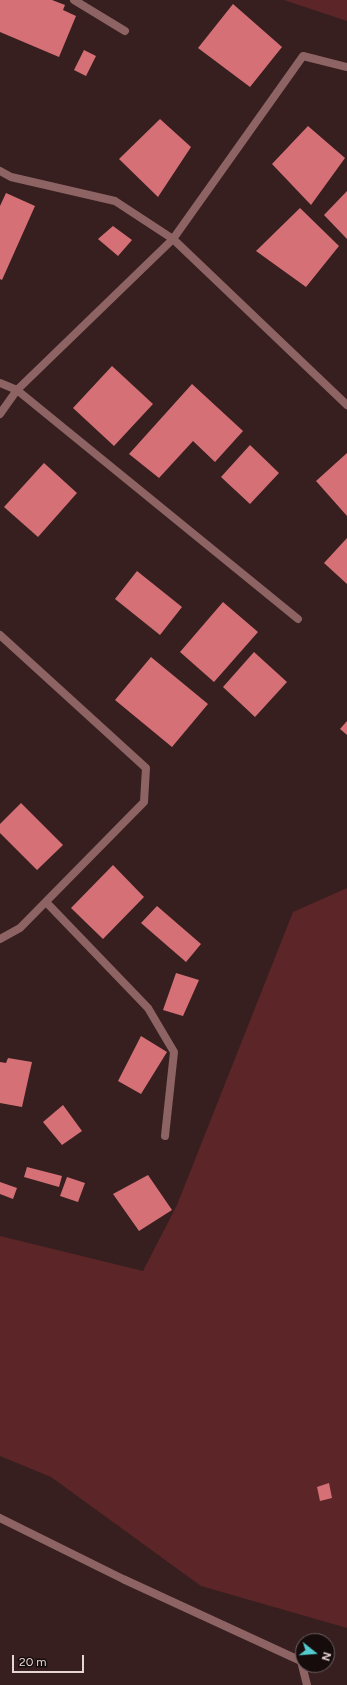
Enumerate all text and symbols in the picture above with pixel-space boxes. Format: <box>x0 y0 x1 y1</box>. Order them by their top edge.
north arrow <box>295 1633 335 1673</box>
scale bar <box>14 1647 86 1673</box>
text: N <box>319 1650 333 1662</box>
text: 20 m <box>19 1655 47 1669</box>

